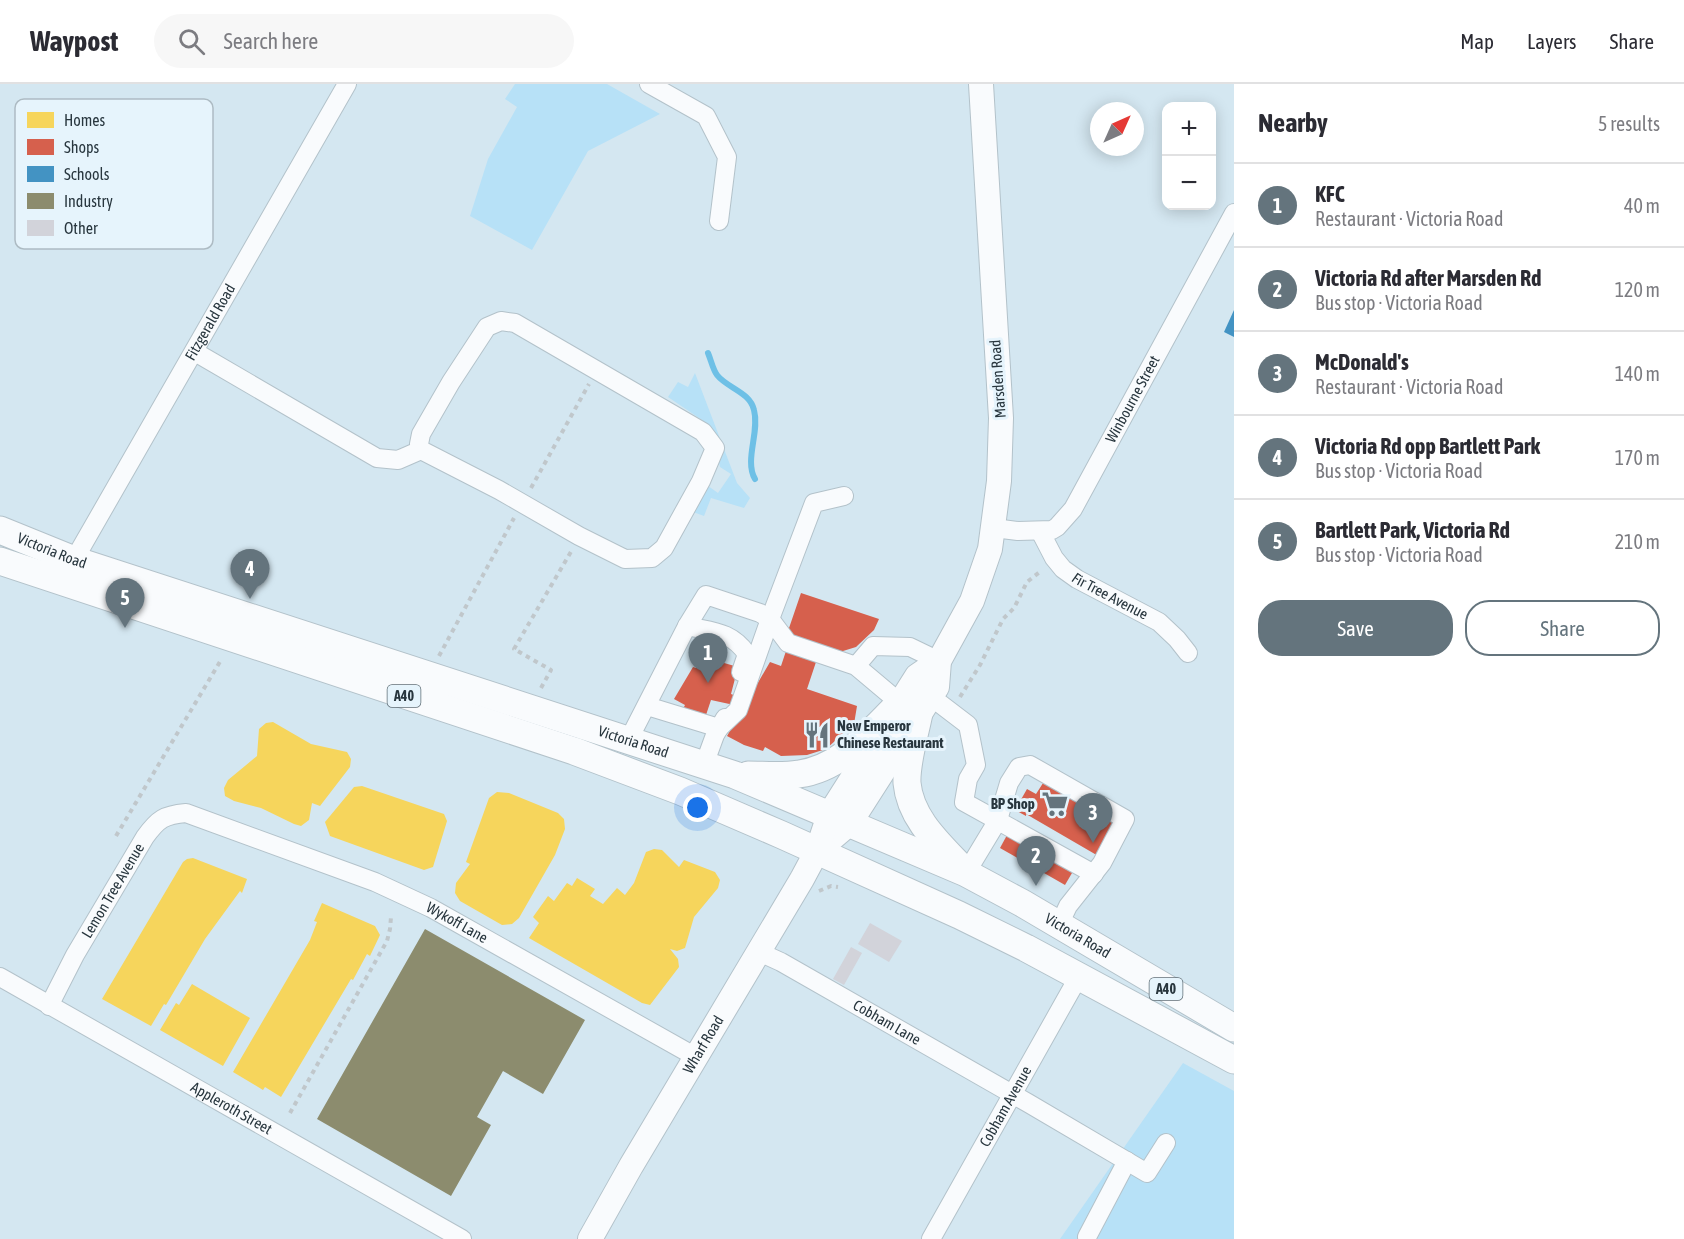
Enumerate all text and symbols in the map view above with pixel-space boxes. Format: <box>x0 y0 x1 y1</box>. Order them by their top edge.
search box <box>154 14 574 68</box>
text: Waypost <box>30 25 118 57</box>
icon: search <box>175 25 208 58</box>
text: Search here <box>223 28 318 54</box>
text: Map <box>1460 29 1494 53</box>
text: Layers <box>1527 29 1577 53</box>
text: Share <box>1610 29 1654 53</box>
legend <box>15 99 213 249</box>
north arrow <box>1090 102 1144 156</box>
map controls <box>1162 102 1216 210</box>
button: + <box>1162 102 1216 156</box>
text: Nearby <box>1258 108 1328 138</box>
text: Homes <box>64 111 106 129</box>
text: 5 results <box>1598 112 1660 135</box>
text: Shops <box>64 138 100 157</box>
button: − <box>1162 156 1216 210</box>
text: Schools <box>64 165 110 183</box>
text: KFC <box>1315 181 1345 207</box>
text: Industry <box>64 192 113 211</box>
text: 1 <box>1273 194 1282 217</box>
text: 40 m <box>1624 194 1660 217</box>
text: Restaurant · Victoria Road <box>1315 207 1503 230</box>
text: Other <box>64 219 98 237</box>
text: Victoria Rd after Marsden Rd <box>1315 265 1541 291</box>
text: 2 <box>1273 278 1282 301</box>
text: 120 m <box>1615 278 1660 301</box>
street label: Fitzgerald Road <box>181 281 238 363</box>
text: Bus stop · Victoria Road <box>1315 291 1483 314</box>
street label: Marsden Road <box>986 339 1009 419</box>
text: McDonald's <box>1315 349 1409 375</box>
street label: Winbourne Street <box>1102 353 1163 446</box>
text: 3 <box>1273 362 1282 385</box>
text: 140 m <box>1615 362 1660 385</box>
text: Restaurant · Victoria Road <box>1315 375 1503 398</box>
text: Victoria Rd opp Bartlett Park <box>1315 433 1540 459</box>
text: 4 <box>1273 446 1282 469</box>
text: 170 m <box>1615 446 1660 469</box>
text: Bus stop · Victoria Road <box>1315 459 1483 482</box>
text: Bartlett Park, Victoria Rd <box>1315 517 1510 543</box>
street label: Victoria Road <box>15 529 89 572</box>
text: 5 <box>1273 530 1282 553</box>
text: 210 m <box>1615 530 1660 553</box>
text: Bus stop · Victoria Road <box>1315 543 1483 566</box>
pin: 4 <box>230 550 270 599</box>
street label: Fir Tree Avenue <box>1069 569 1151 623</box>
pin: 5 <box>106 578 144 628</box>
button: Save <box>1258 600 1453 656</box>
button: Share <box>1465 600 1660 656</box>
pin: 1 <box>688 634 728 683</box>
road number: A40 <box>388 685 420 707</box>
place label: New Emperor Chinese Restaurant <box>837 717 944 751</box>
restaurant icon: New Emperor Chinese Restaurant <box>802 720 832 750</box>
street label: Victoria Road <box>596 722 671 761</box>
supermarket icon: BP Shop <box>1040 789 1070 819</box>
your location <box>683 793 712 822</box>
pin: 3 <box>1074 794 1112 843</box>
place label: BP Shop <box>991 795 1035 812</box>
pin: 2 <box>1016 836 1056 886</box>
street label: Lemon Tree Avenue <box>78 840 147 941</box>
street label: Wykoff Lane <box>424 898 491 946</box>
street label: Victoria Road <box>1042 909 1114 961</box>
road number: A40 <box>1150 978 1182 1000</box>
street label: Cobham Lane <box>850 996 924 1048</box>
street label: Wharf Road <box>679 1012 727 1076</box>
street label: Cobham Avenue <box>976 1063 1035 1150</box>
street label: Appleroth Street <box>188 1078 275 1137</box>

